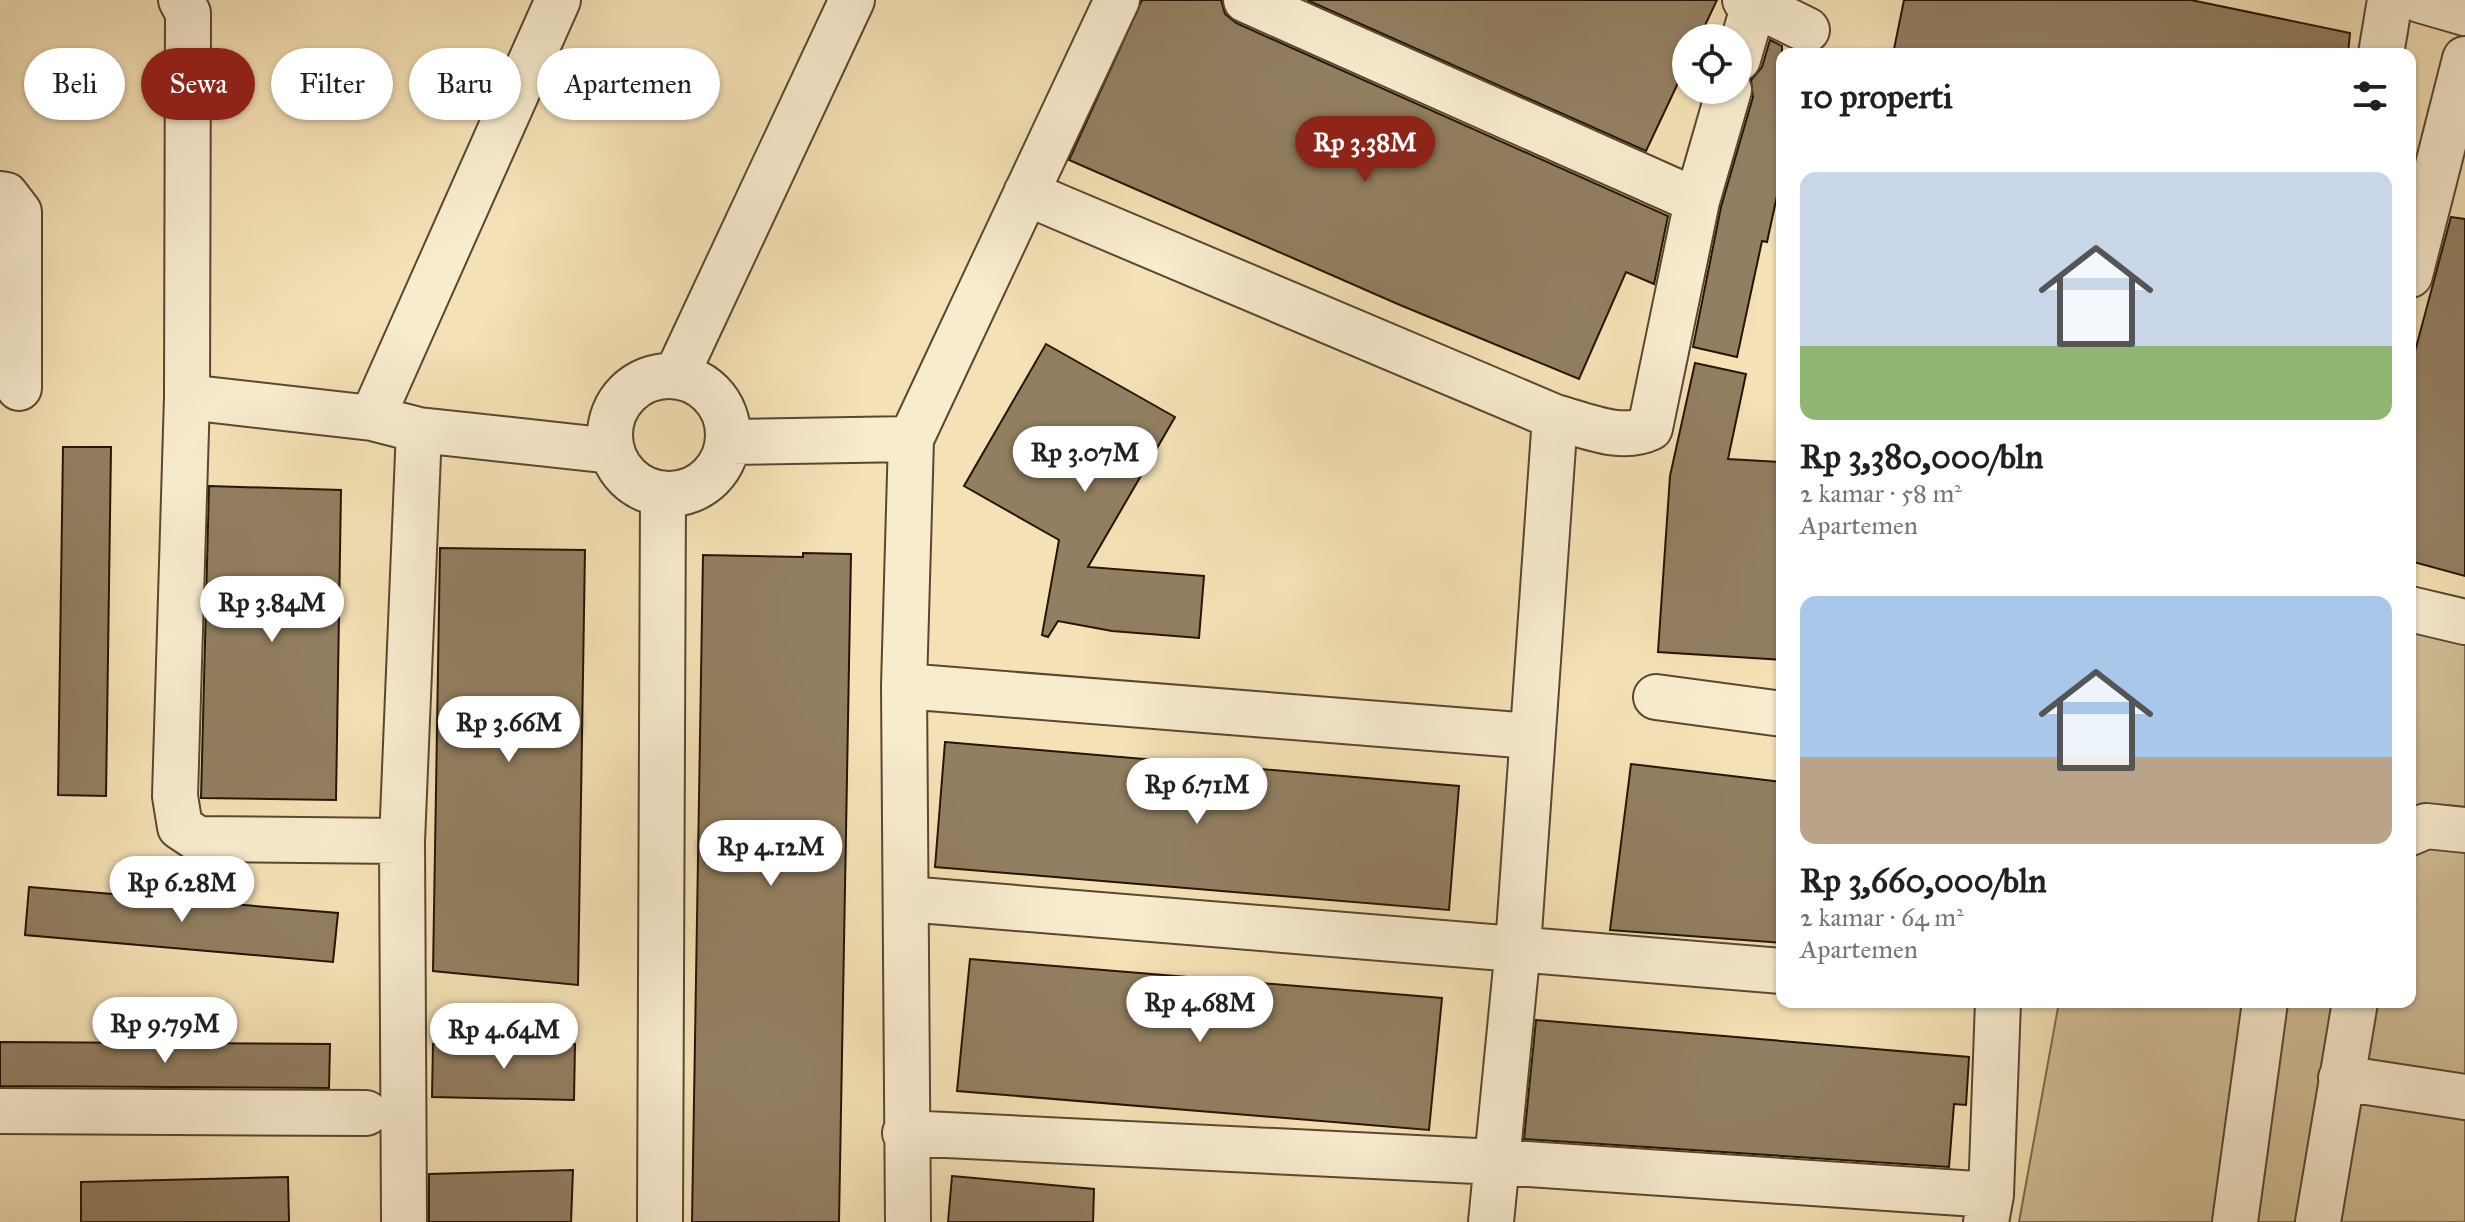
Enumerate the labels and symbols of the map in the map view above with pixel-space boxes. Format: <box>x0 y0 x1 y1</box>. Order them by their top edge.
pin: Rp 3.38M <box>1282 116 1448 184</box>
pin: Rp 3.07M <box>1002 426 1168 494</box>
pin: Rp 3.84M <box>189 576 355 644</box>
pin: Rp 3.66M <box>426 696 592 764</box>
pin: Rp 6.71M <box>1114 758 1280 826</box>
pin: Rp 4.12M <box>688 820 854 888</box>
pin: Rp 6.28M <box>99 856 265 924</box>
pin: Rp 4.68M <box>1117 976 1283 1044</box>
pin: Rp 9.79M <box>82 997 248 1065</box>
pin: Rp 4.64M <box>421 1003 587 1071</box>

